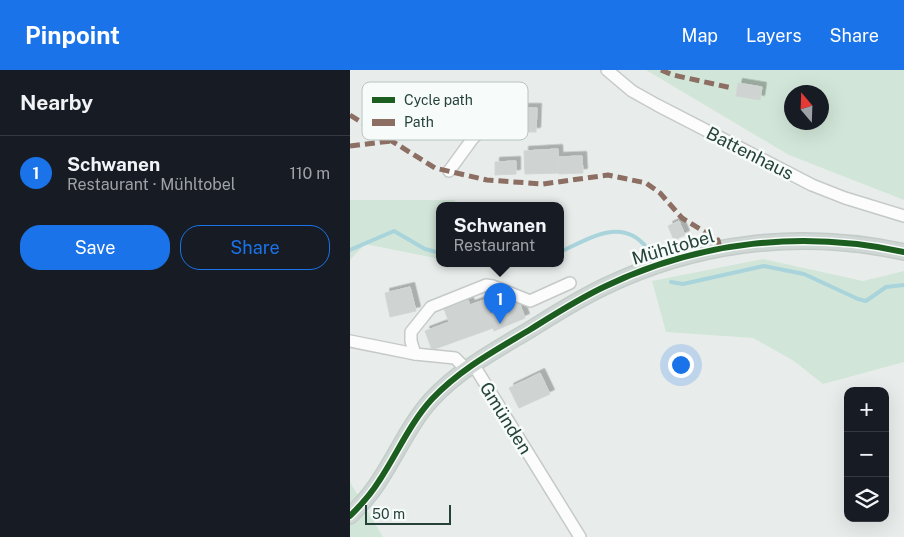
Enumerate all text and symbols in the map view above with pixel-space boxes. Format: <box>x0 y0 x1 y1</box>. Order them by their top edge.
text: Pinpoint <box>25 21 120 49</box>
text: Map <box>682 25 718 46</box>
text: Layers <box>746 25 802 46</box>
text: Share <box>830 25 879 46</box>
legend <box>362 82 528 140</box>
north arrow <box>784 85 829 130</box>
text: Nearby <box>20 90 93 115</box>
text: Cycle path <box>404 92 473 108</box>
text: Path <box>404 114 434 130</box>
street label: Battenhaus <box>703 122 797 184</box>
text: Schwanen <box>67 153 160 175</box>
text: 1 <box>33 164 39 183</box>
text: 110 m <box>289 164 330 183</box>
text: Restaurant · Mühltobel <box>67 175 236 194</box>
popup <box>436 202 564 267</box>
text: Schwanen <box>453 214 547 236</box>
button: Save <box>20 225 170 270</box>
button: Share <box>180 225 330 270</box>
street label: Mühltobel <box>629 225 717 269</box>
text: Restaurant <box>453 236 535 255</box>
pin: 1 <box>484 283 516 324</box>
your location <box>668 352 694 378</box>
street label: Gmünden <box>476 378 536 458</box>
map controls <box>844 387 889 522</box>
button: + <box>844 387 889 432</box>
button: − <box>844 432 889 477</box>
button: layers <box>844 477 889 522</box>
scale bar <box>365 502 451 525</box>
text: 50 m <box>372 506 405 522</box>

